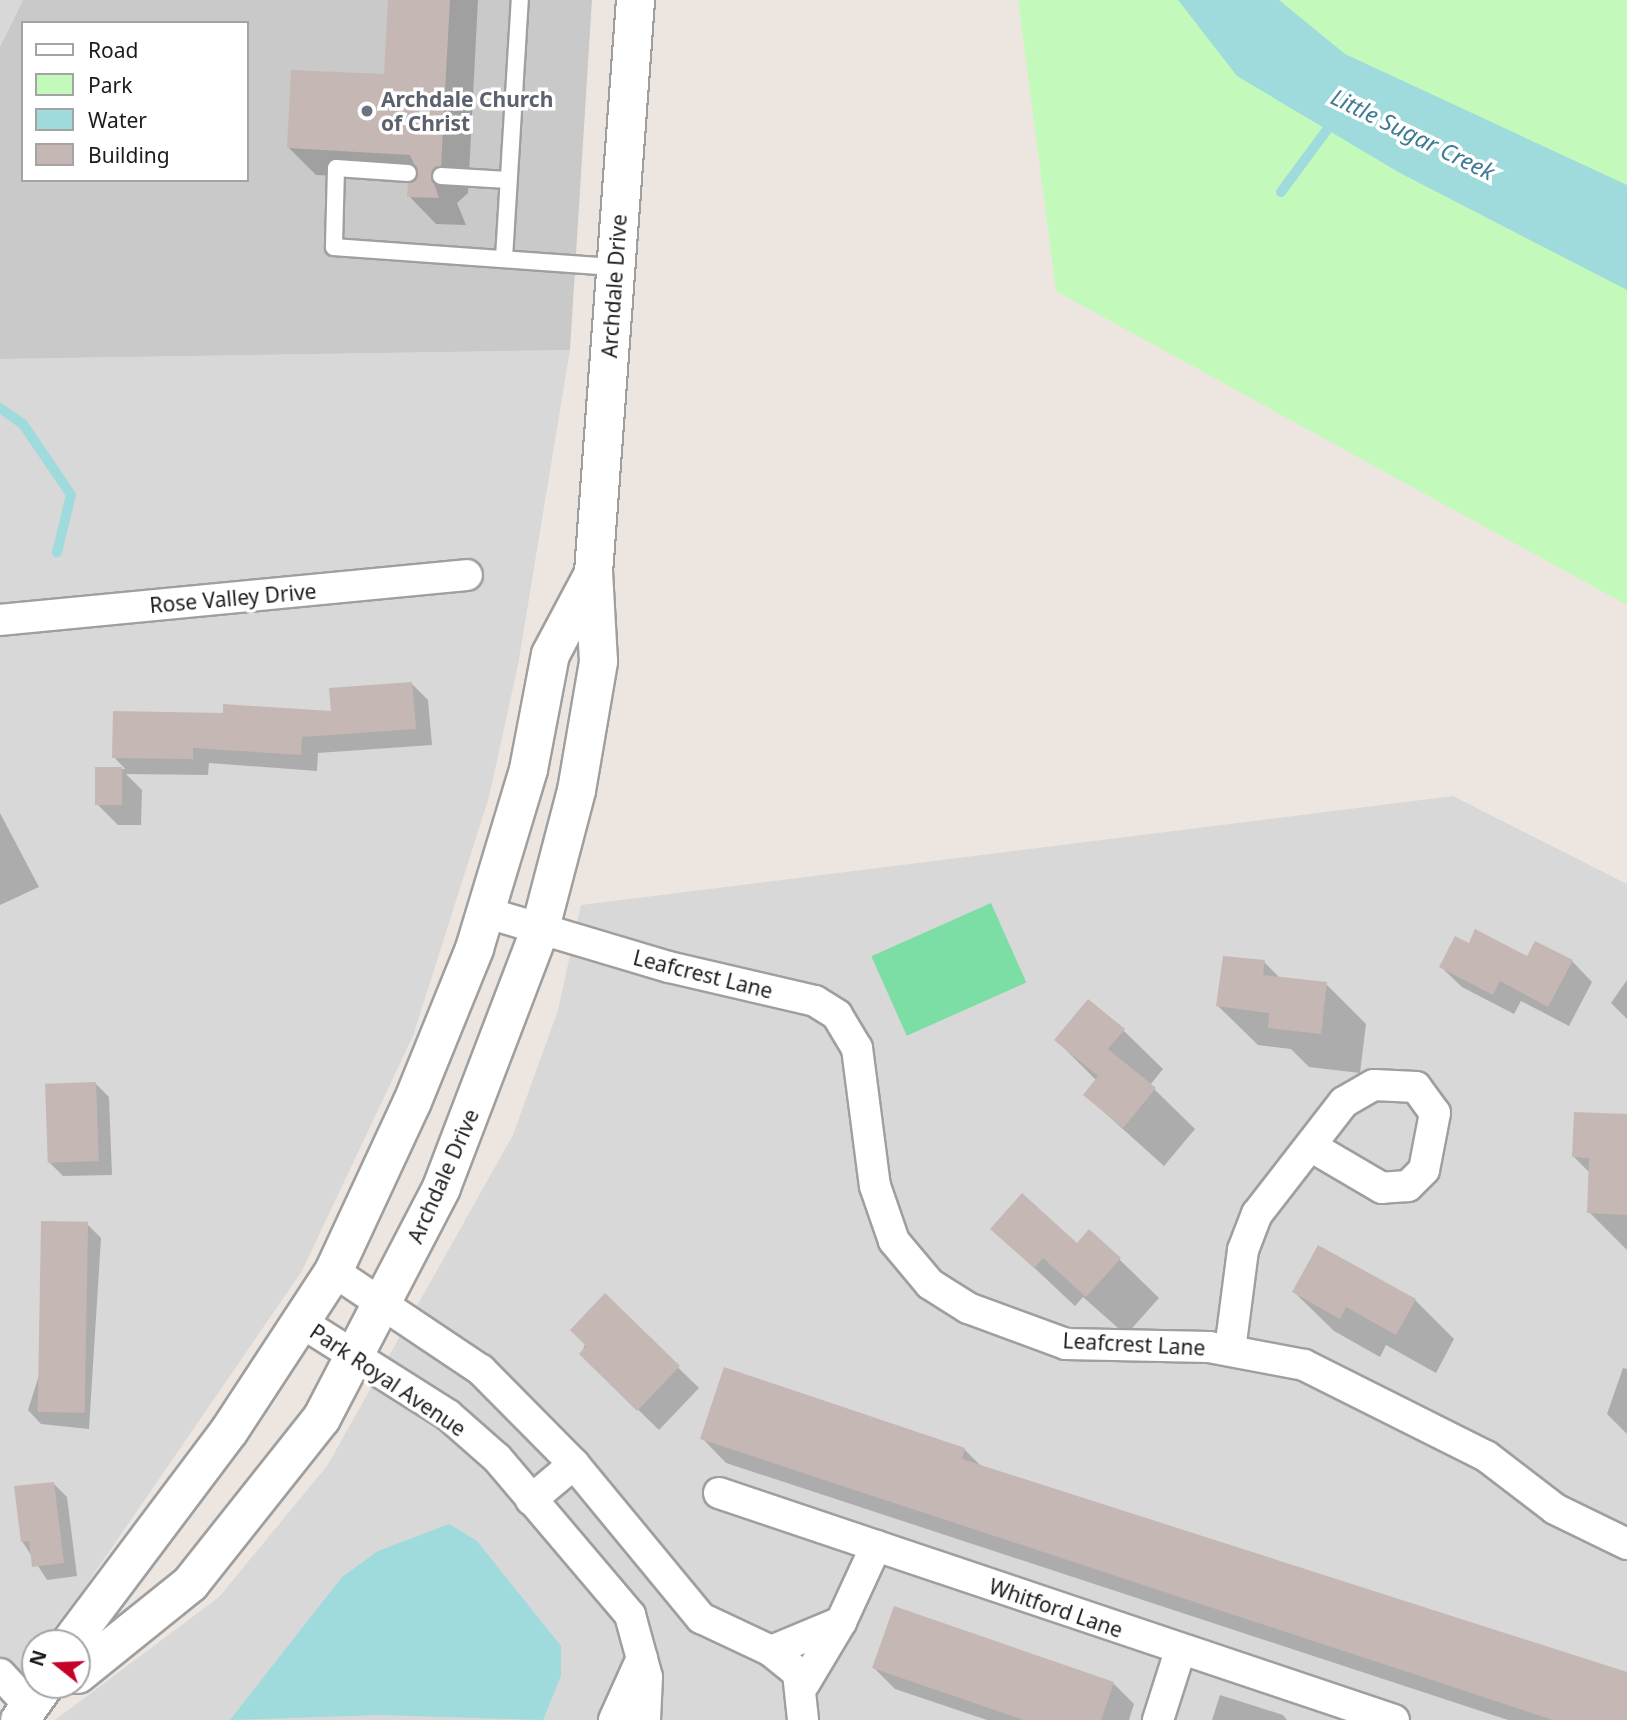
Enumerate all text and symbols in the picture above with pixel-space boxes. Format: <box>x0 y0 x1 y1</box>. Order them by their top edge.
legend <box>21 21 248 182</box>
text: Road <box>88 36 138 64</box>
text: Park <box>88 71 132 99</box>
water label: Little Sugar Creek <box>1327 82 1499 186</box>
place label: Archdale Church of Christ <box>381 86 553 136</box>
marker: Archdale Church of Christ <box>359 103 375 119</box>
text: Water <box>88 106 147 134</box>
text: Building <box>88 141 170 169</box>
street label: Archdale Drive <box>596 213 632 359</box>
street label: Rose Valley Drive <box>148 578 318 618</box>
street label: Leafcrest Lane <box>631 945 775 1003</box>
street label: Archdale Drive <box>402 1105 484 1247</box>
street label: Park Royal Avenue <box>305 1319 471 1441</box>
street label: Leafcrest Lane <box>1062 1328 1206 1360</box>
street label: Whitford Lane <box>986 1573 1126 1643</box>
north arrow <box>21 1629 91 1699</box>
text: N <box>23 1647 53 1670</box>

